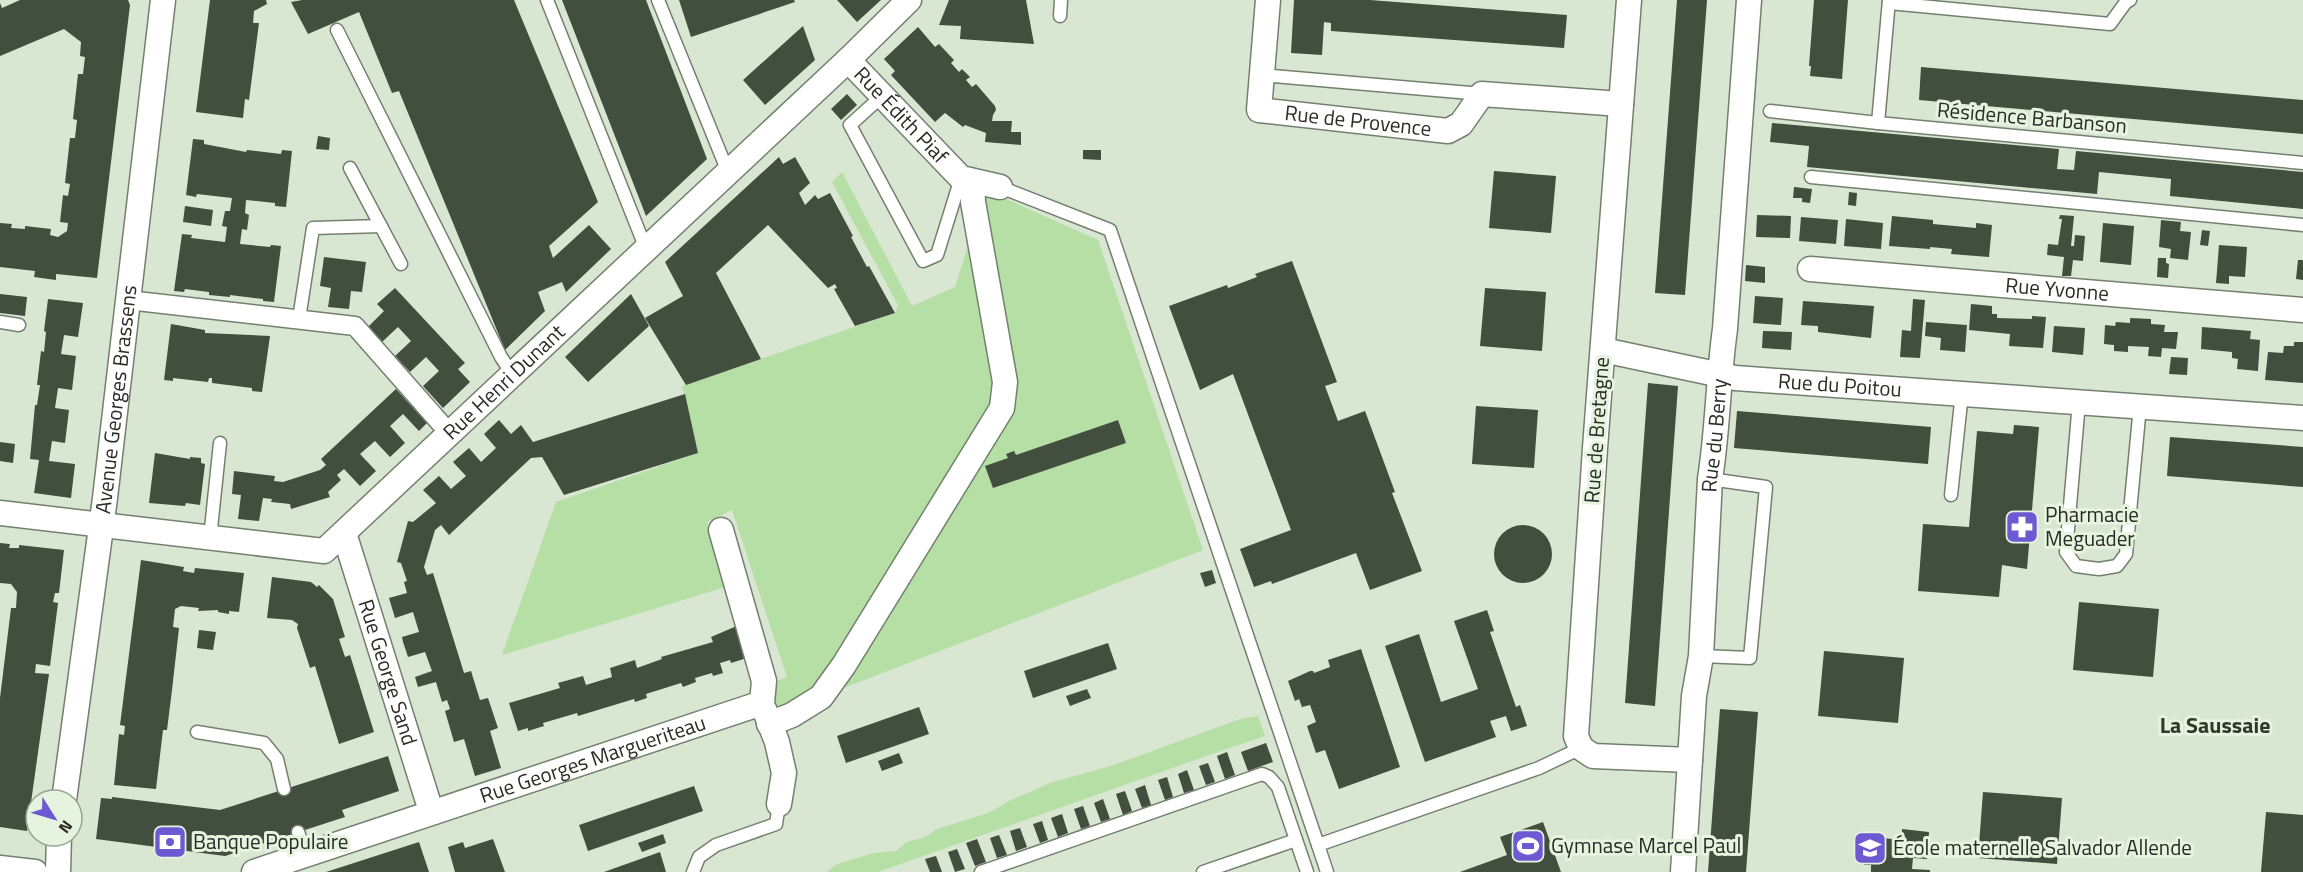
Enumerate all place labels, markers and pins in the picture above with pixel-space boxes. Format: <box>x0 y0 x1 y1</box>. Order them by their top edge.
place label: Pharmacie Meguader <box>2045 498 2139 554</box>
pharmacy icon: Pharmacie Meguader <box>2004 509 2040 545</box>
bank icon: Banque Populaire <box>152 824 188 860</box>
place label: Banque Populaire <box>193 825 348 857</box>
sports icon: Gymnase Marcel Paul <box>1510 828 1546 864</box>
place label: Gymnase Marcel Paul <box>1551 829 1741 861</box>
school or university icon: École maternelle Salvador Allende <box>1852 830 1888 866</box>
place label: École maternelle Salvador Allende <box>1893 831 2192 863</box>

